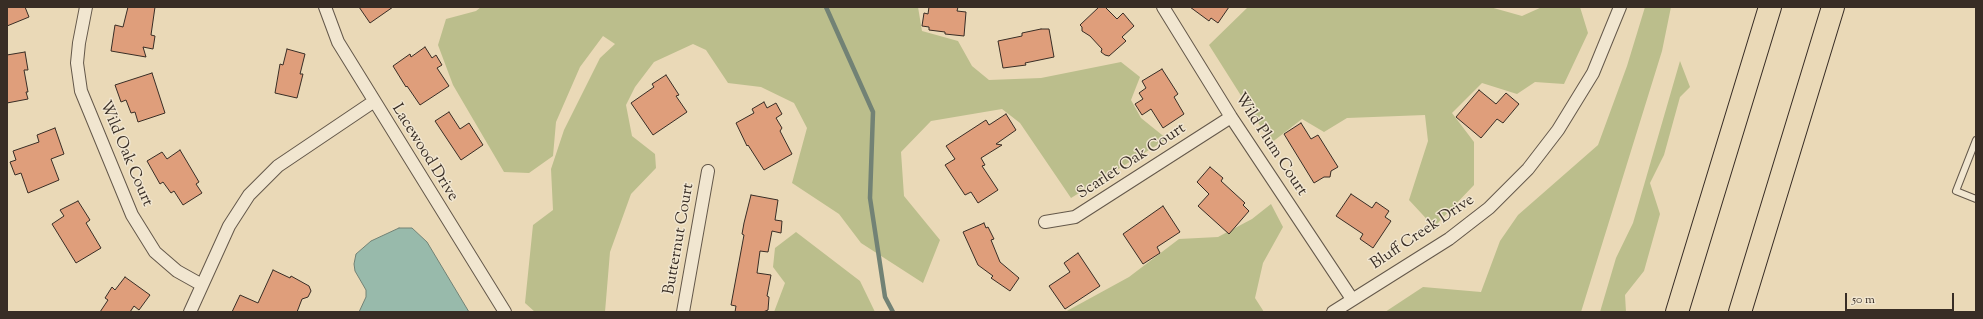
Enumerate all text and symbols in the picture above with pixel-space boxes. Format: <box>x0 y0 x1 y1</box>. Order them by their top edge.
street label: Wild Plum Court <box>1229 90 1311 200</box>
street label: Wild Oak Court <box>94 98 156 210</box>
street label: Lacewood Drive <box>386 101 462 205</box>
street label: Scarlet Oak Court <box>1074 120 1190 204</box>
street label: Butternut Court <box>661 182 699 296</box>
street label: Bluff Creek Drive <box>1368 191 1478 275</box>
scale bar <box>1847 285 1956 311</box>
text: 50 m <box>1852 291 1875 309</box>

